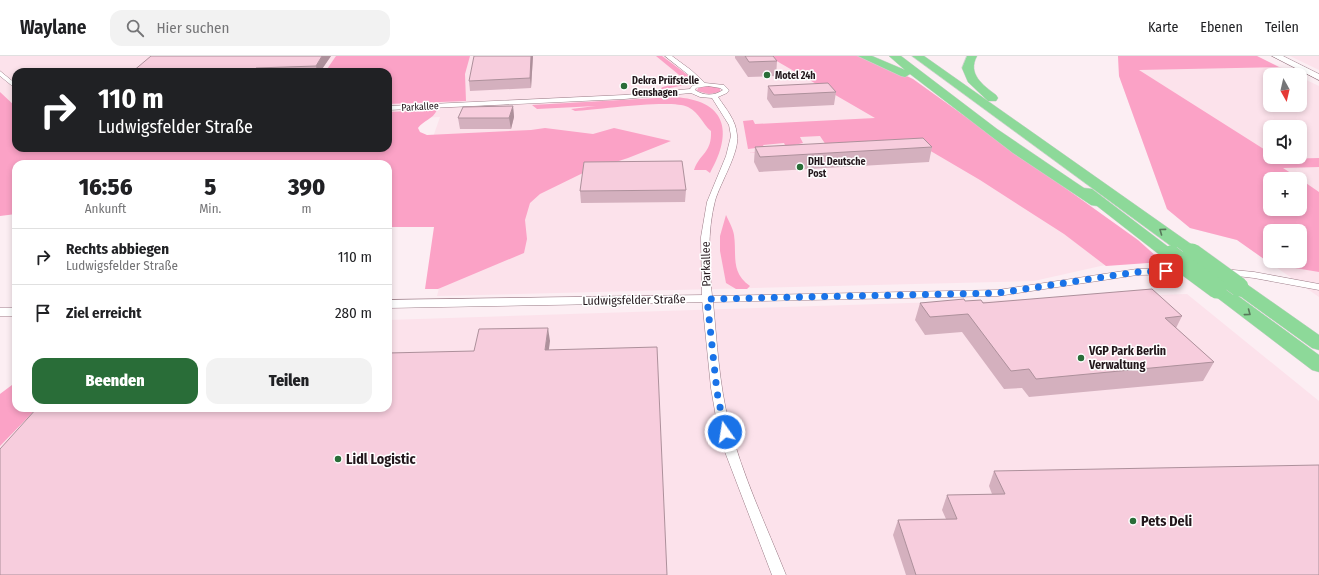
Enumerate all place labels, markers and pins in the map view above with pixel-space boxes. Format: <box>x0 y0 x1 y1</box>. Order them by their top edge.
marker: Motel 24h <box>762 70 772 80</box>
place label: Motel 24h <box>775 70 816 82</box>
place label: Dekra Prüfstelle Genshagen <box>632 75 699 99</box>
marker: Dekra Prüfstelle Genshagen <box>619 81 629 91</box>
place label: DHL Deutsche Post <box>808 156 865 180</box>
marker: DHL Deutsche Post <box>795 162 805 172</box>
pin <box>1149 254 1183 288</box>
place label: VGP Park Berlin Verwaltung <box>1088 344 1166 372</box>
marker: VGP Park Berlin Verwaltung <box>1076 353 1086 363</box>
place label: Lidl Logistic <box>346 451 416 468</box>
marker: Lidl Logistic <box>333 454 343 464</box>
place label: Pets Deli <box>1141 513 1193 530</box>
marker: Pets Deli <box>1128 516 1138 526</box>

